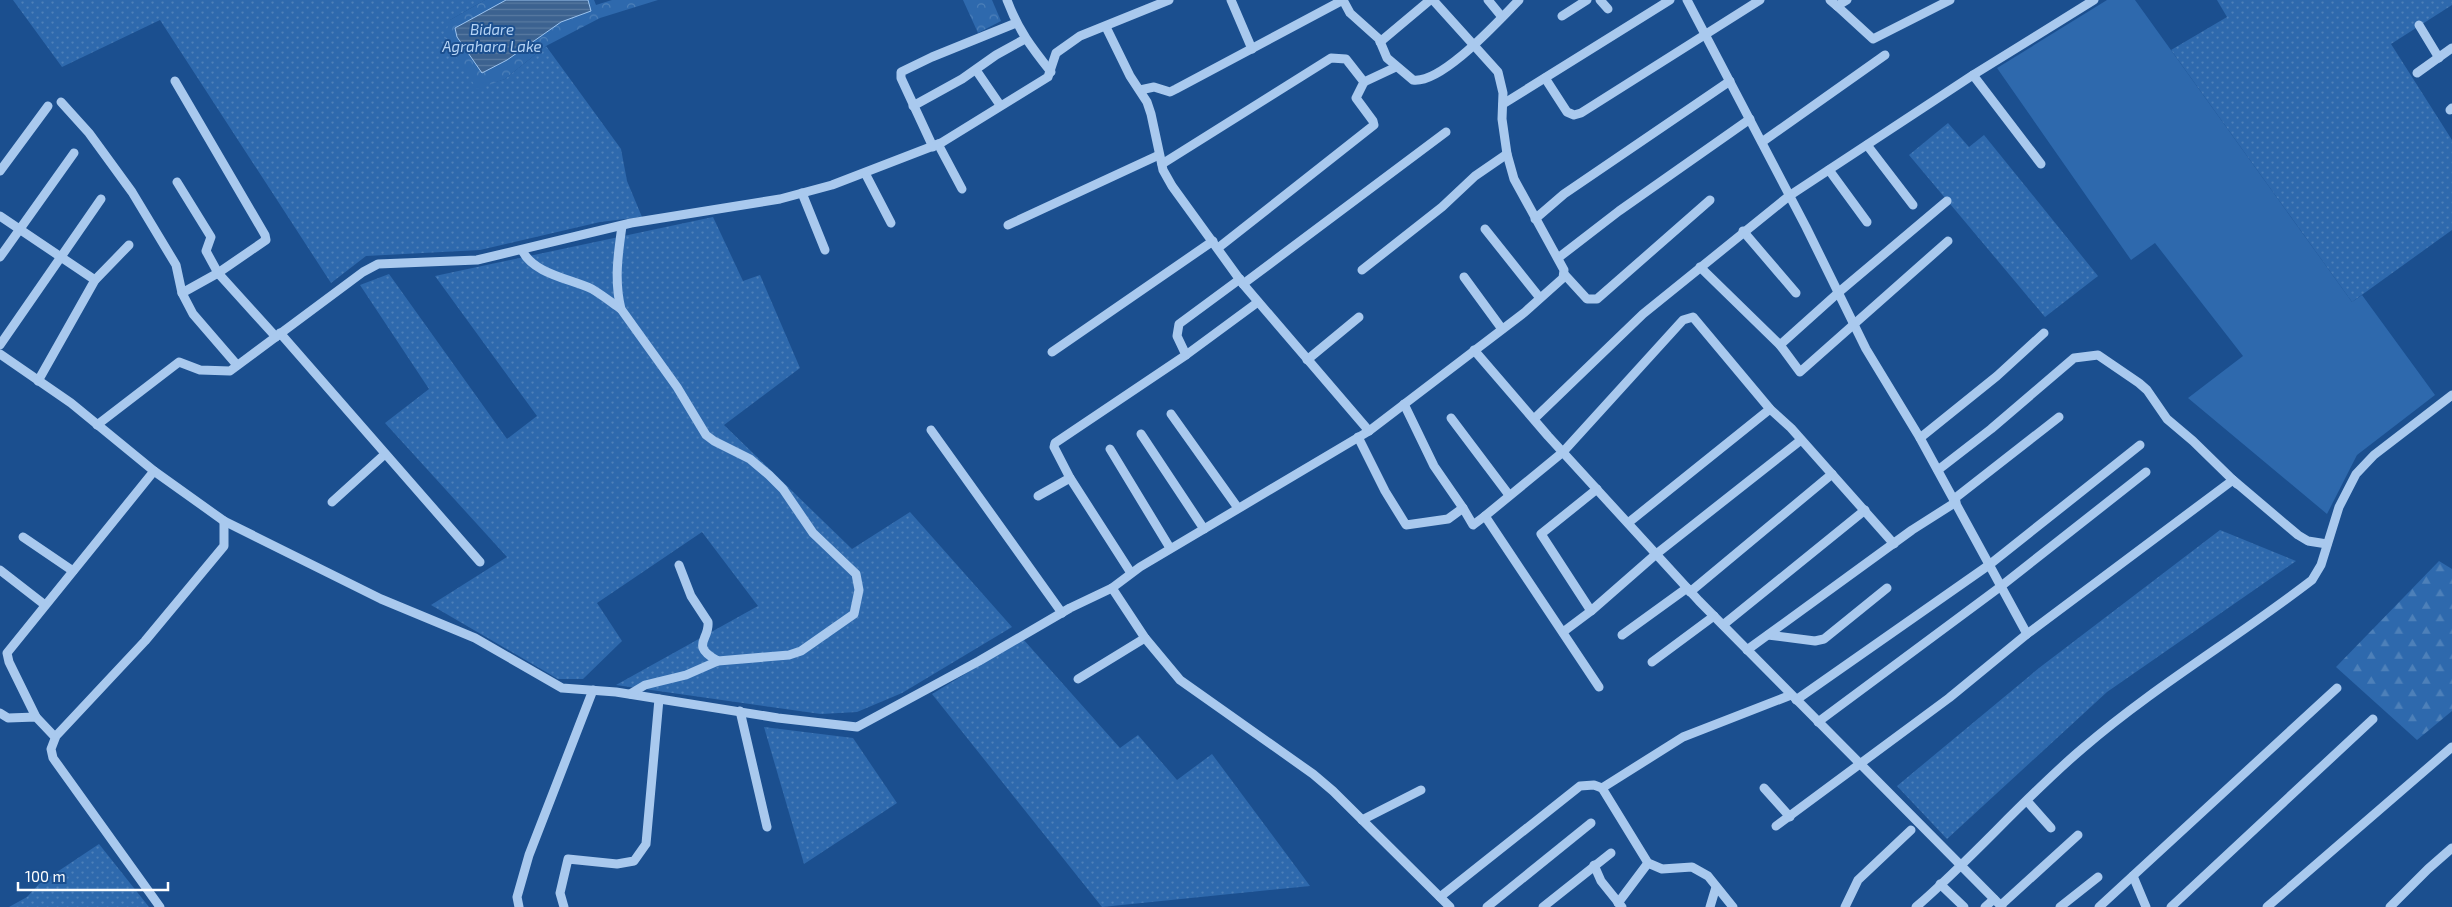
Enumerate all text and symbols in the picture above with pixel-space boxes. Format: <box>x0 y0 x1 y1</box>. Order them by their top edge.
water label: Bidare Agrahara Lake <box>441 20 542 55</box>
scale bar <box>18 860 168 892</box>
text: 100 m <box>25 867 66 885</box>

